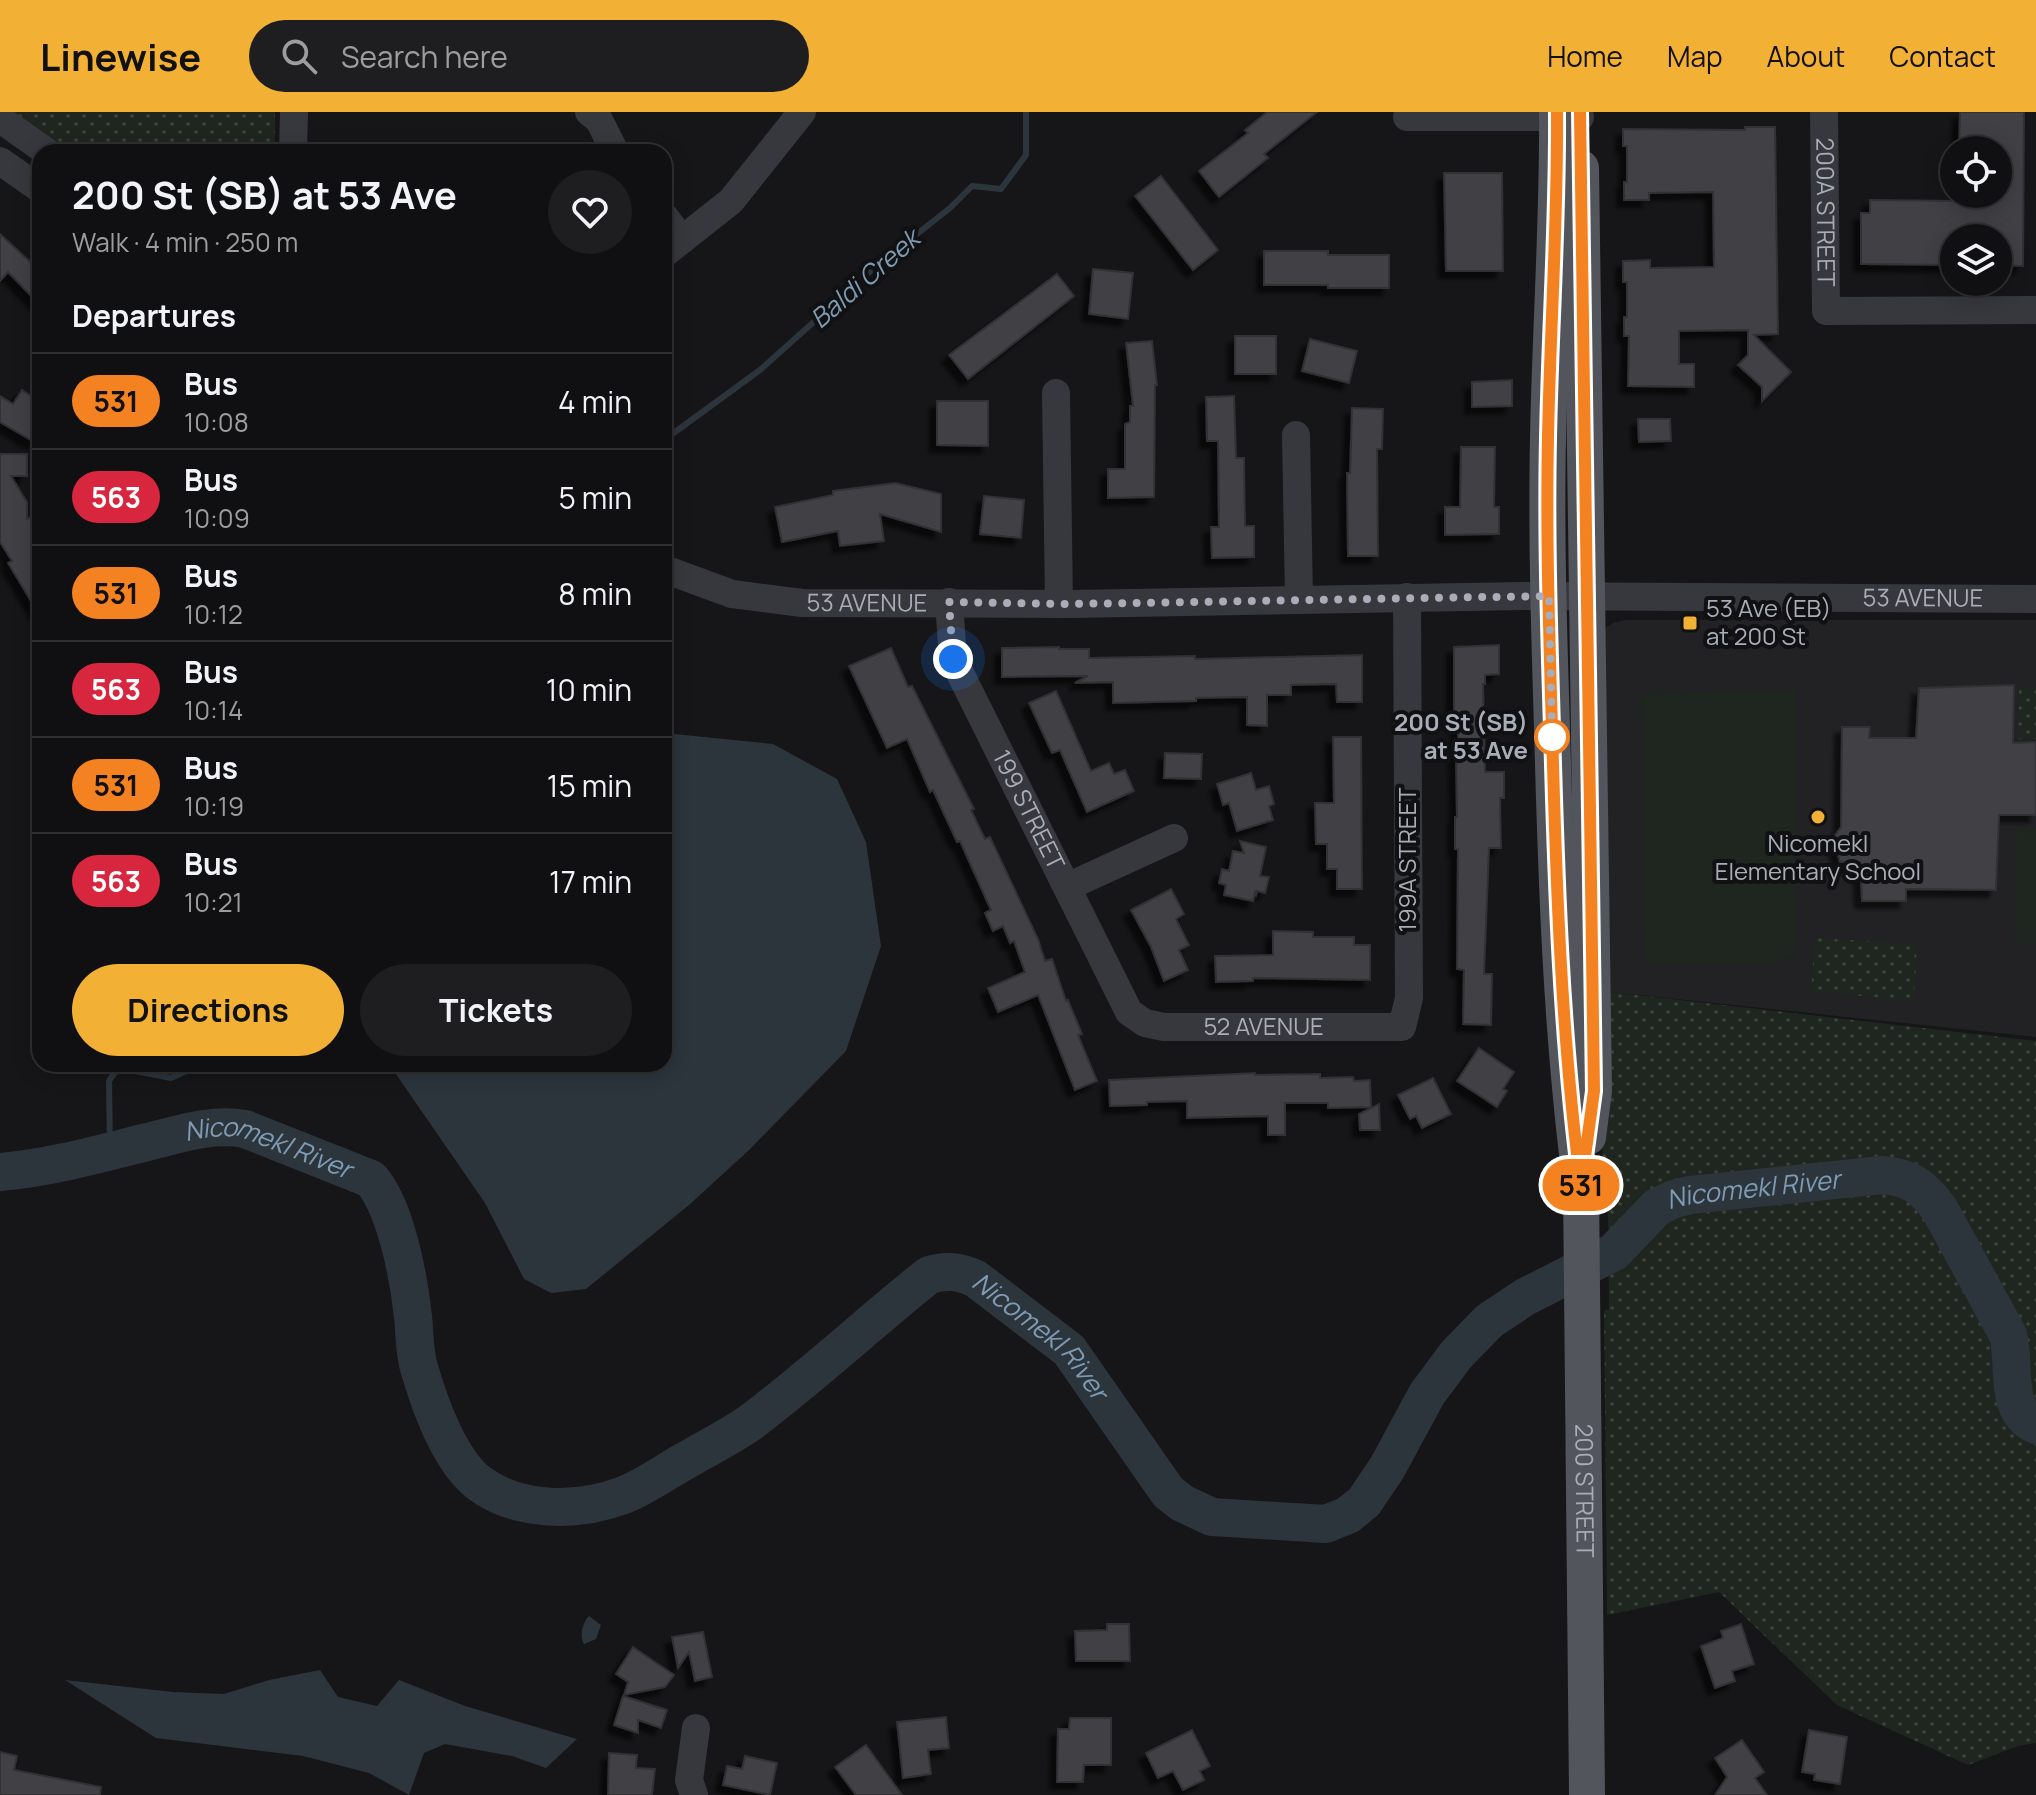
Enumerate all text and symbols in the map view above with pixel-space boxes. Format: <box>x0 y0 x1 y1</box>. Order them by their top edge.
search box <box>249 20 809 92</box>
text: Linewise <box>40 30 201 82</box>
icon: search <box>277 34 321 78</box>
text: Search here <box>341 36 508 77</box>
text: Home <box>1547 37 1623 75</box>
text: Map <box>1667 37 1723 75</box>
text: About <box>1767 37 1845 75</box>
text: Contact <box>1889 37 1996 75</box>
map controls <box>1940 136 2012 296</box>
button: locate <box>1940 136 2012 208</box>
street label: 200A STREET <box>1809 137 1844 287</box>
text: 200 St (SB) at 53 Ave <box>72 168 457 220</box>
button: heart <box>548 170 632 254</box>
water label: Baldi Creek <box>802 218 930 336</box>
text: Walk · 4 min · 250 m <box>72 224 298 260</box>
button: layers <box>1940 224 2012 296</box>
text: Departures <box>72 295 236 336</box>
text: Bus <box>184 363 238 404</box>
text: 4 min <box>558 381 632 422</box>
text: 531 <box>94 382 138 420</box>
text: 10:08 <box>184 404 249 440</box>
text: Bus <box>184 459 238 500</box>
text: 5 min <box>558 477 632 518</box>
text: 563 <box>91 478 141 516</box>
text: 10:09 <box>184 500 250 536</box>
text: Bus <box>184 555 238 596</box>
text: 8 min <box>558 573 632 614</box>
text: 531 <box>94 574 138 612</box>
street label: 53 AVENUE <box>1862 580 1983 614</box>
street label: 53 AVENUE <box>807 585 927 618</box>
place label: 53 Ave (EB) at 200 St <box>1706 591 1832 652</box>
text: 10:12 <box>184 596 243 632</box>
marker: 53 Ave (EB) at 200 St <box>1681 614 1699 632</box>
your location <box>933 639 973 679</box>
text: Bus <box>184 651 238 692</box>
text: 10 min <box>546 669 632 710</box>
text: 563 <box>91 670 141 708</box>
text: 10:14 <box>184 692 243 728</box>
place label: 200 St (SB) at 53 Ave <box>1394 705 1528 766</box>
marker: 200 St (SB) at 53 Ave <box>1535 720 1569 754</box>
street label: 199 STREET <box>986 744 1074 876</box>
text: Bus <box>184 747 238 788</box>
text: 15 min <box>547 765 632 806</box>
text: 531 <box>94 766 138 804</box>
street label: 199A STREET <box>1390 787 1423 933</box>
text: 10:19 <box>184 788 244 824</box>
marker: Nicomekl Elementary School <box>1809 808 1827 826</box>
place label: Nicomekl Elementary School <box>1715 826 1921 887</box>
text: Bus <box>184 843 238 884</box>
text: 17 min <box>549 861 632 902</box>
text: 563 <box>91 862 141 900</box>
text: 10:21 <box>184 884 243 920</box>
button: Directions <box>72 964 344 1056</box>
button: Tickets <box>360 964 632 1056</box>
street label: 52 AVENUE <box>1203 1009 1324 1042</box>
water label: Nicomekl River <box>181 1108 361 1188</box>
line badge: 531 <box>1535 1159 1627 1211</box>
water label: Nicomekl River <box>1662 1160 1845 1217</box>
text: 531 <box>1559 1166 1603 1204</box>
water label: Nicomekl River <box>965 1264 1119 1409</box>
street label: 200 STREET <box>1568 1424 1603 1558</box>

